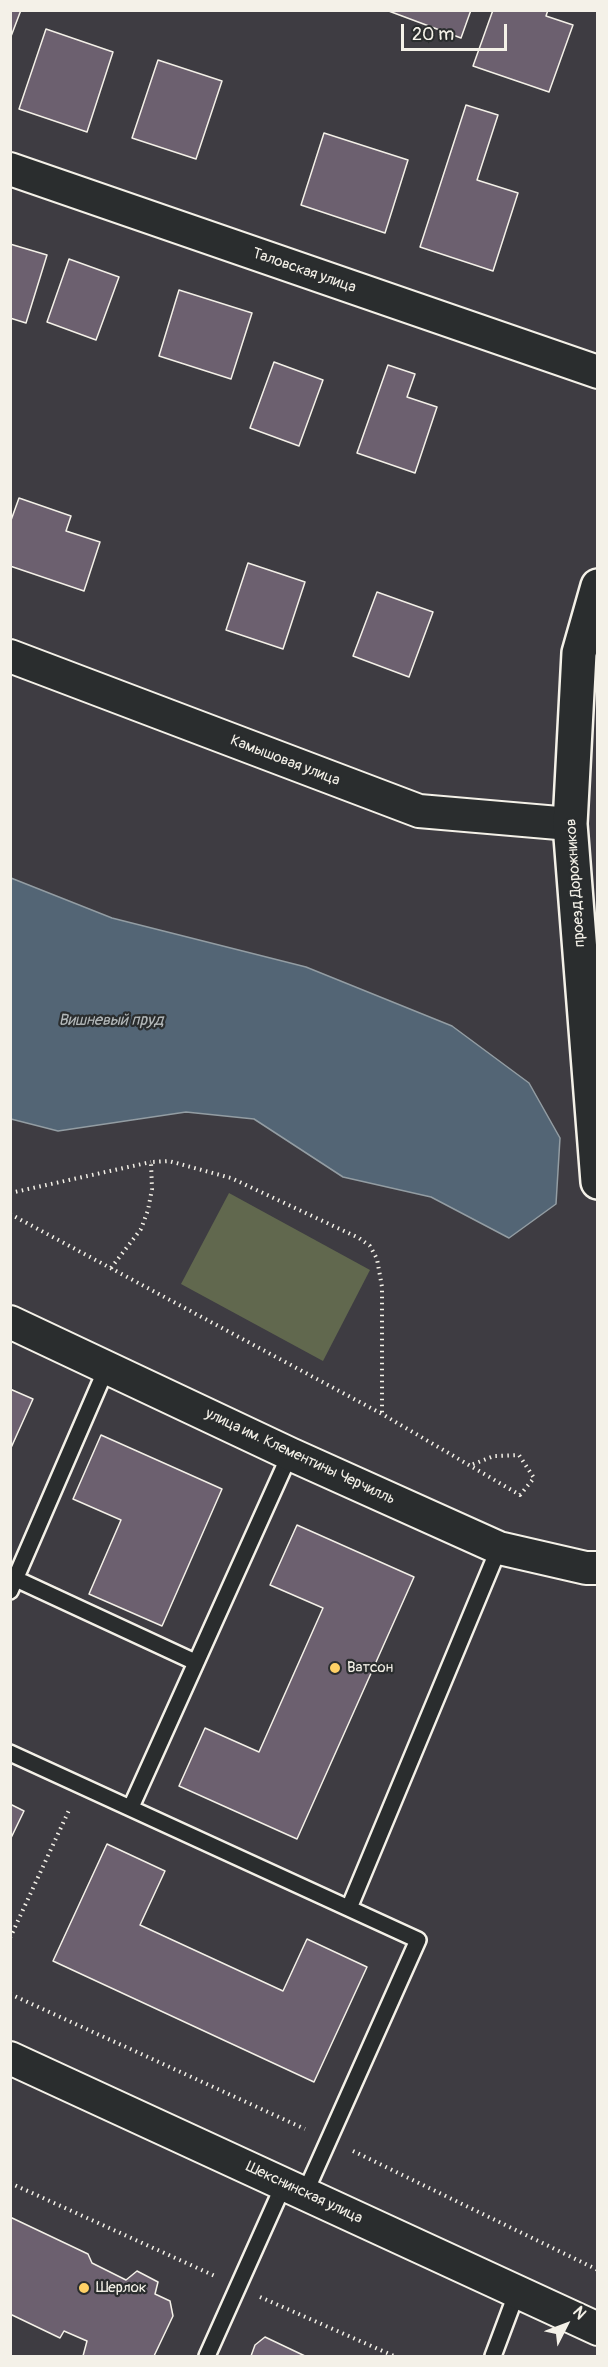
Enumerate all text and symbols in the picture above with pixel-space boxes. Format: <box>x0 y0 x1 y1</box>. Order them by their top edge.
scale bar <box>404 12 510 50</box>
text: 20 m <box>412 23 454 46</box>
street label: Таловская улица <box>250 245 358 297</box>
street label: Камышовая улица <box>228 732 342 790</box>
street label: проезд Дорожников <box>563 818 589 948</box>
water label: Вишневый пруд <box>59 1011 163 1031</box>
street label: улица им. Клементины Черчилль <box>202 1405 398 1509</box>
place label: Ватсон <box>347 1659 393 1677</box>
marker: Ватсон <box>328 1661 342 1675</box>
street label: Шекснинская улица <box>243 2158 365 2228</box>
place label: Шерлок <box>96 2279 146 2297</box>
marker: Шерлок <box>77 2281 91 2295</box>
north arrow <box>536 2295 596 2355</box>
text: N <box>568 2302 590 2324</box>

